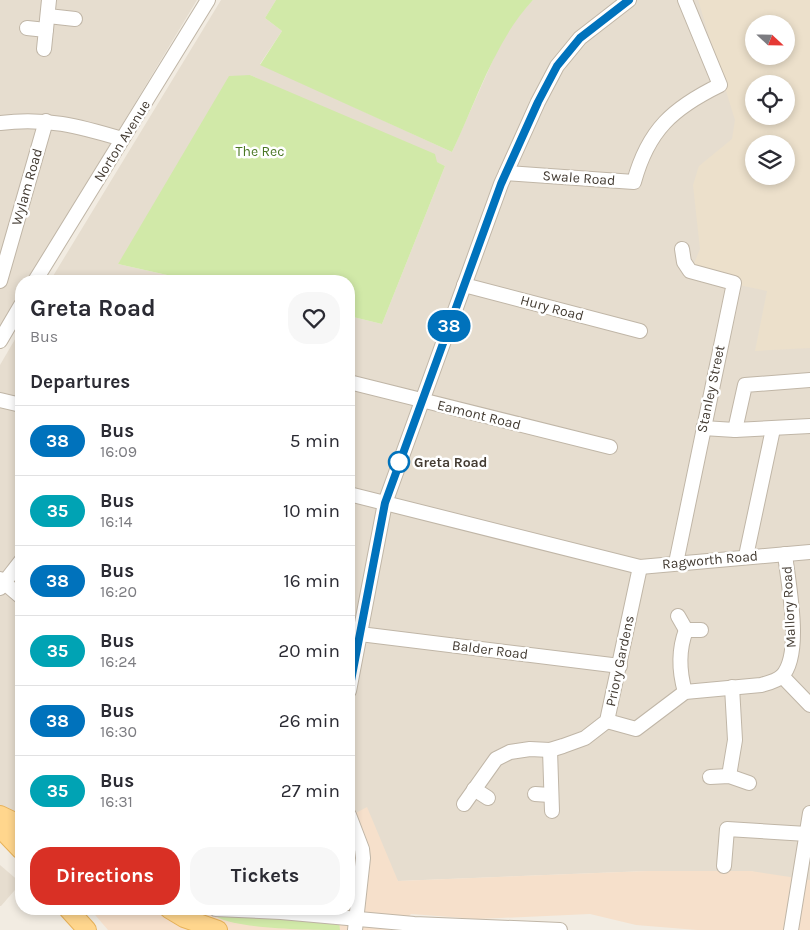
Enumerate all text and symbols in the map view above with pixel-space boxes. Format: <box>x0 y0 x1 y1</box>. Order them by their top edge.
north arrow <box>745 15 795 65</box>
map controls <box>745 15 795 185</box>
button: locate <box>745 75 795 125</box>
street label: Norton Avenue <box>90 97 154 185</box>
button: layers <box>745 135 795 185</box>
park label: The Rec <box>236 143 284 160</box>
street label: Wylam Road <box>8 147 46 227</box>
street label: Swale Road <box>542 167 616 189</box>
street label: Hury Road <box>518 291 586 325</box>
button: heart <box>288 292 340 344</box>
text: Greta Road <box>30 294 156 322</box>
line badge: 38 <box>426 310 472 342</box>
text: 38 <box>438 315 460 337</box>
text: Bus <box>30 327 58 346</box>
street label: Stanley Street <box>693 344 729 434</box>
text: Departures <box>30 371 130 393</box>
street label: Eamont Road <box>435 396 523 434</box>
text: Bus <box>100 420 134 442</box>
text: 38 <box>46 430 69 452</box>
text: 5 min <box>290 430 340 452</box>
text: 16:09 <box>100 442 137 461</box>
marker: Greta Road <box>388 451 410 473</box>
place label: Greta Road <box>414 454 487 471</box>
text: Bus <box>100 490 134 512</box>
text: 35 <box>47 500 68 522</box>
text: 10 min <box>283 500 340 522</box>
text: 16:14 <box>100 512 132 531</box>
street label: Ragworth Road <box>661 547 759 573</box>
text: Bus <box>100 560 134 582</box>
street label: Mallory Road <box>778 566 800 648</box>
text: 38 <box>46 570 69 592</box>
text: 16 min <box>283 570 340 592</box>
text: 16:20 <box>100 582 137 601</box>
street label: Priory Gardens <box>602 614 638 708</box>
text: Bus <box>100 630 134 652</box>
street label: Balder Road <box>451 637 529 663</box>
text: 35 <box>47 640 68 662</box>
text: 20 min <box>278 640 340 662</box>
text: 16:24 <box>100 652 136 671</box>
text: Bus <box>100 700 134 722</box>
text: 38 <box>46 710 69 732</box>
text: 26 min <box>279 710 340 732</box>
text: 16:30 <box>100 722 137 741</box>
text: Bus <box>100 770 134 792</box>
text: 35 <box>47 780 68 802</box>
text: 27 min <box>281 780 340 802</box>
text: 16:31 <box>100 792 133 811</box>
button: Directions <box>30 847 180 905</box>
button: Tickets <box>190 847 340 905</box>

